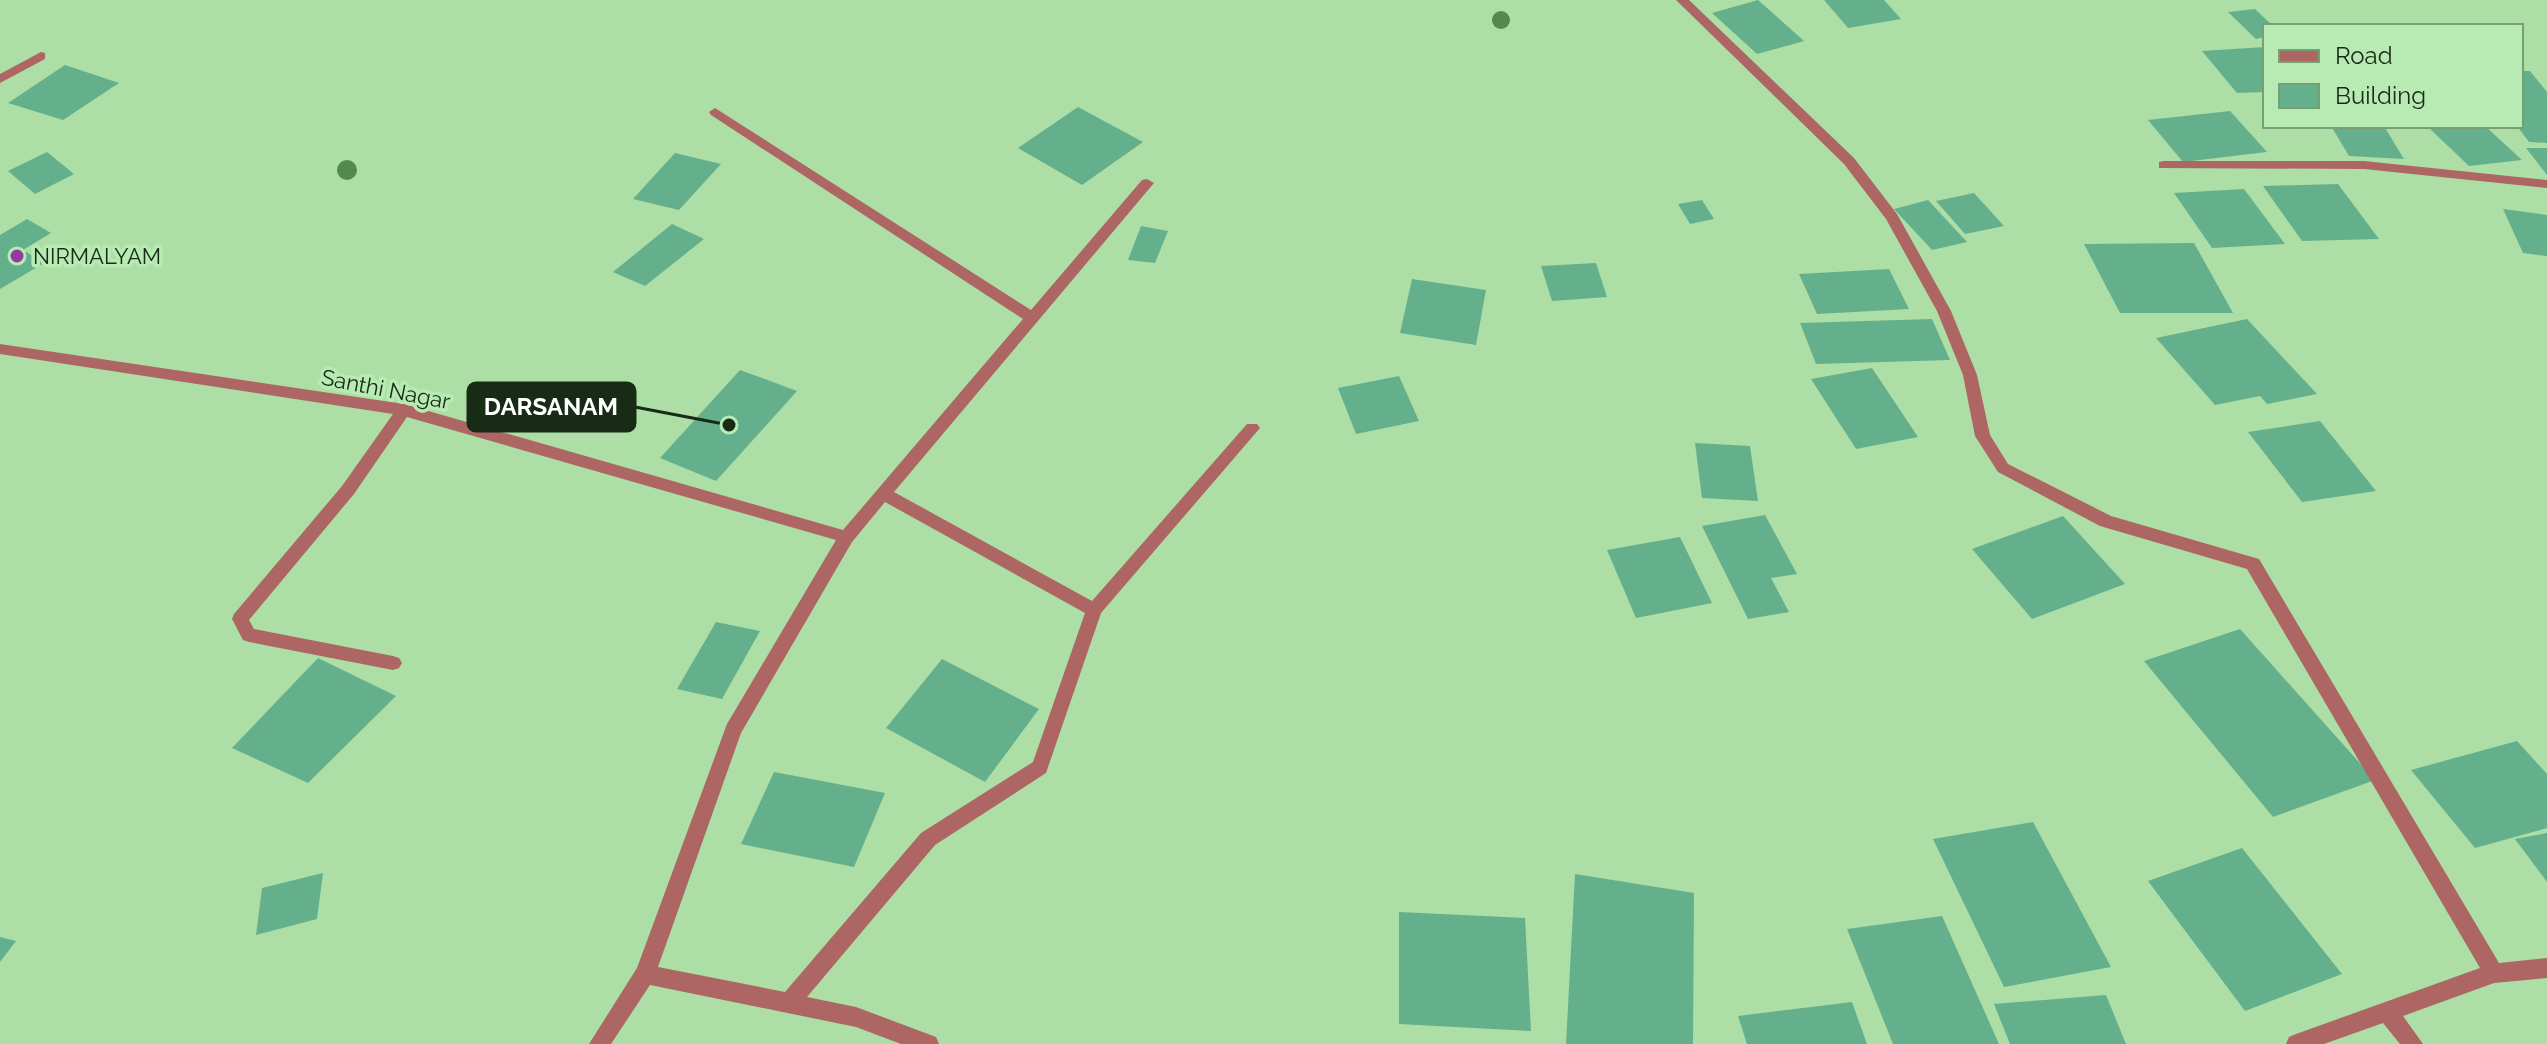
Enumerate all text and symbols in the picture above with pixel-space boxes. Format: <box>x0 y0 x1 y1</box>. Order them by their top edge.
legend <box>2263 24 2523 128</box>
text: Road <box>2335 41 2393 70</box>
text: Building <box>2335 81 2426 110</box>
place label: NIRMALYAM <box>33 243 161 269</box>
marker: NIRMALYAM <box>8 247 26 265</box>
street label: Santhi Nagar <box>319 364 453 414</box>
callout: DARSANAM <box>468 383 635 431</box>
text: DARSANAM <box>484 392 618 421</box>

